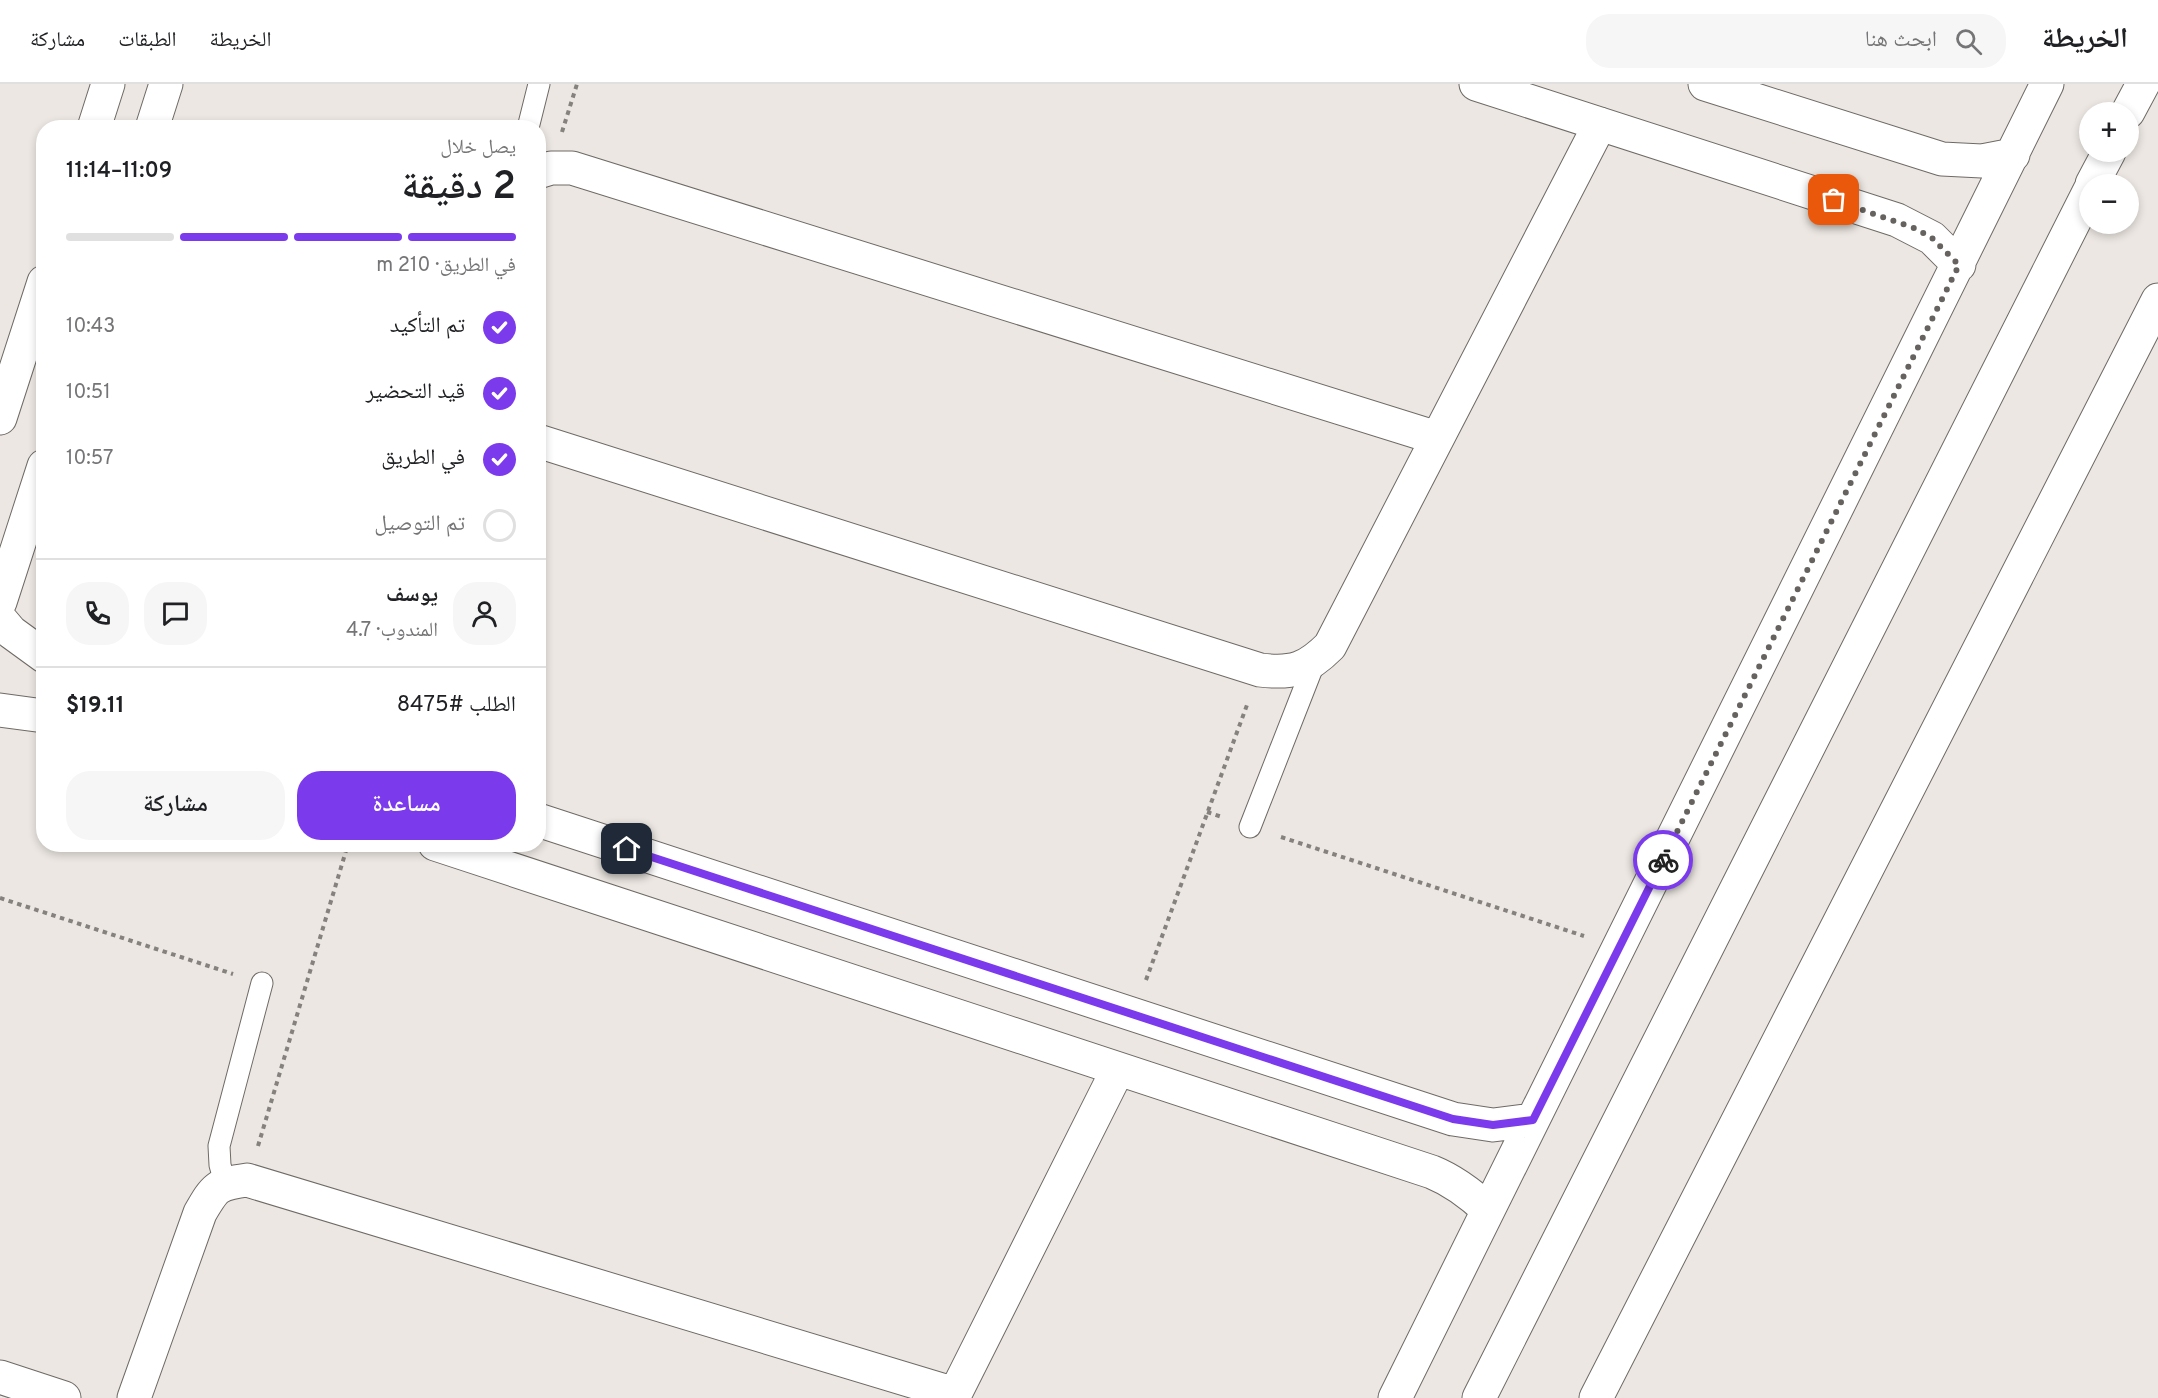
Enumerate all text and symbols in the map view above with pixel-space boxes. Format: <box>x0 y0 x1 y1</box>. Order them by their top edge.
search box <box>1586 14 2006 68</box>
text: الخريطة <box>2042 22 2128 58</box>
icon: search <box>1952 25 1985 58</box>
text: مشاركة <box>30 27 85 54</box>
text: الطبقات <box>118 27 177 54</box>
text: الخريطة <box>210 27 271 54</box>
text: ابحث هنا <box>1865 27 1937 54</box>
map controls <box>2079 102 2139 234</box>
button: + <box>2079 102 2139 162</box>
text: يصل خلال <box>440 135 516 161</box>
text: 11:09–11:14 <box>66 158 172 185</box>
text: 2 دقيقة <box>402 164 516 213</box>
pin <box>1808 174 1859 225</box>
button: − <box>2079 174 2139 234</box>
icon: bag <box>1817 183 1850 216</box>
text: في الطريق · 210 m <box>376 253 516 279</box>
icon: check <box>483 311 516 344</box>
text: تم التأكيد <box>390 313 465 340</box>
text: 10:43 <box>66 314 115 340</box>
icon: check <box>483 377 516 410</box>
text: قيد التحضير <box>366 379 465 406</box>
text: 10:51 <box>66 380 111 406</box>
icon: check <box>483 443 516 476</box>
text: في الطريق <box>381 445 465 472</box>
text: 10:57 <box>66 446 113 472</box>
text: تم التوصيل <box>374 511 465 538</box>
button: phone <box>66 582 129 645</box>
button: chat <box>144 582 207 645</box>
text: يوسف <box>386 582 438 609</box>
button: person <box>453 582 516 645</box>
text: المندوب · 4.7 <box>346 618 438 644</box>
text: الطلب #8475 <box>397 692 516 719</box>
text: $19.11 <box>66 693 125 720</box>
button: مشاركة <box>66 771 285 840</box>
button: مساعدة <box>297 771 516 840</box>
pin <box>601 823 652 874</box>
courier <box>1633 830 1693 890</box>
icon: home <box>610 832 643 865</box>
icon: bike <box>1647 844 1680 877</box>

